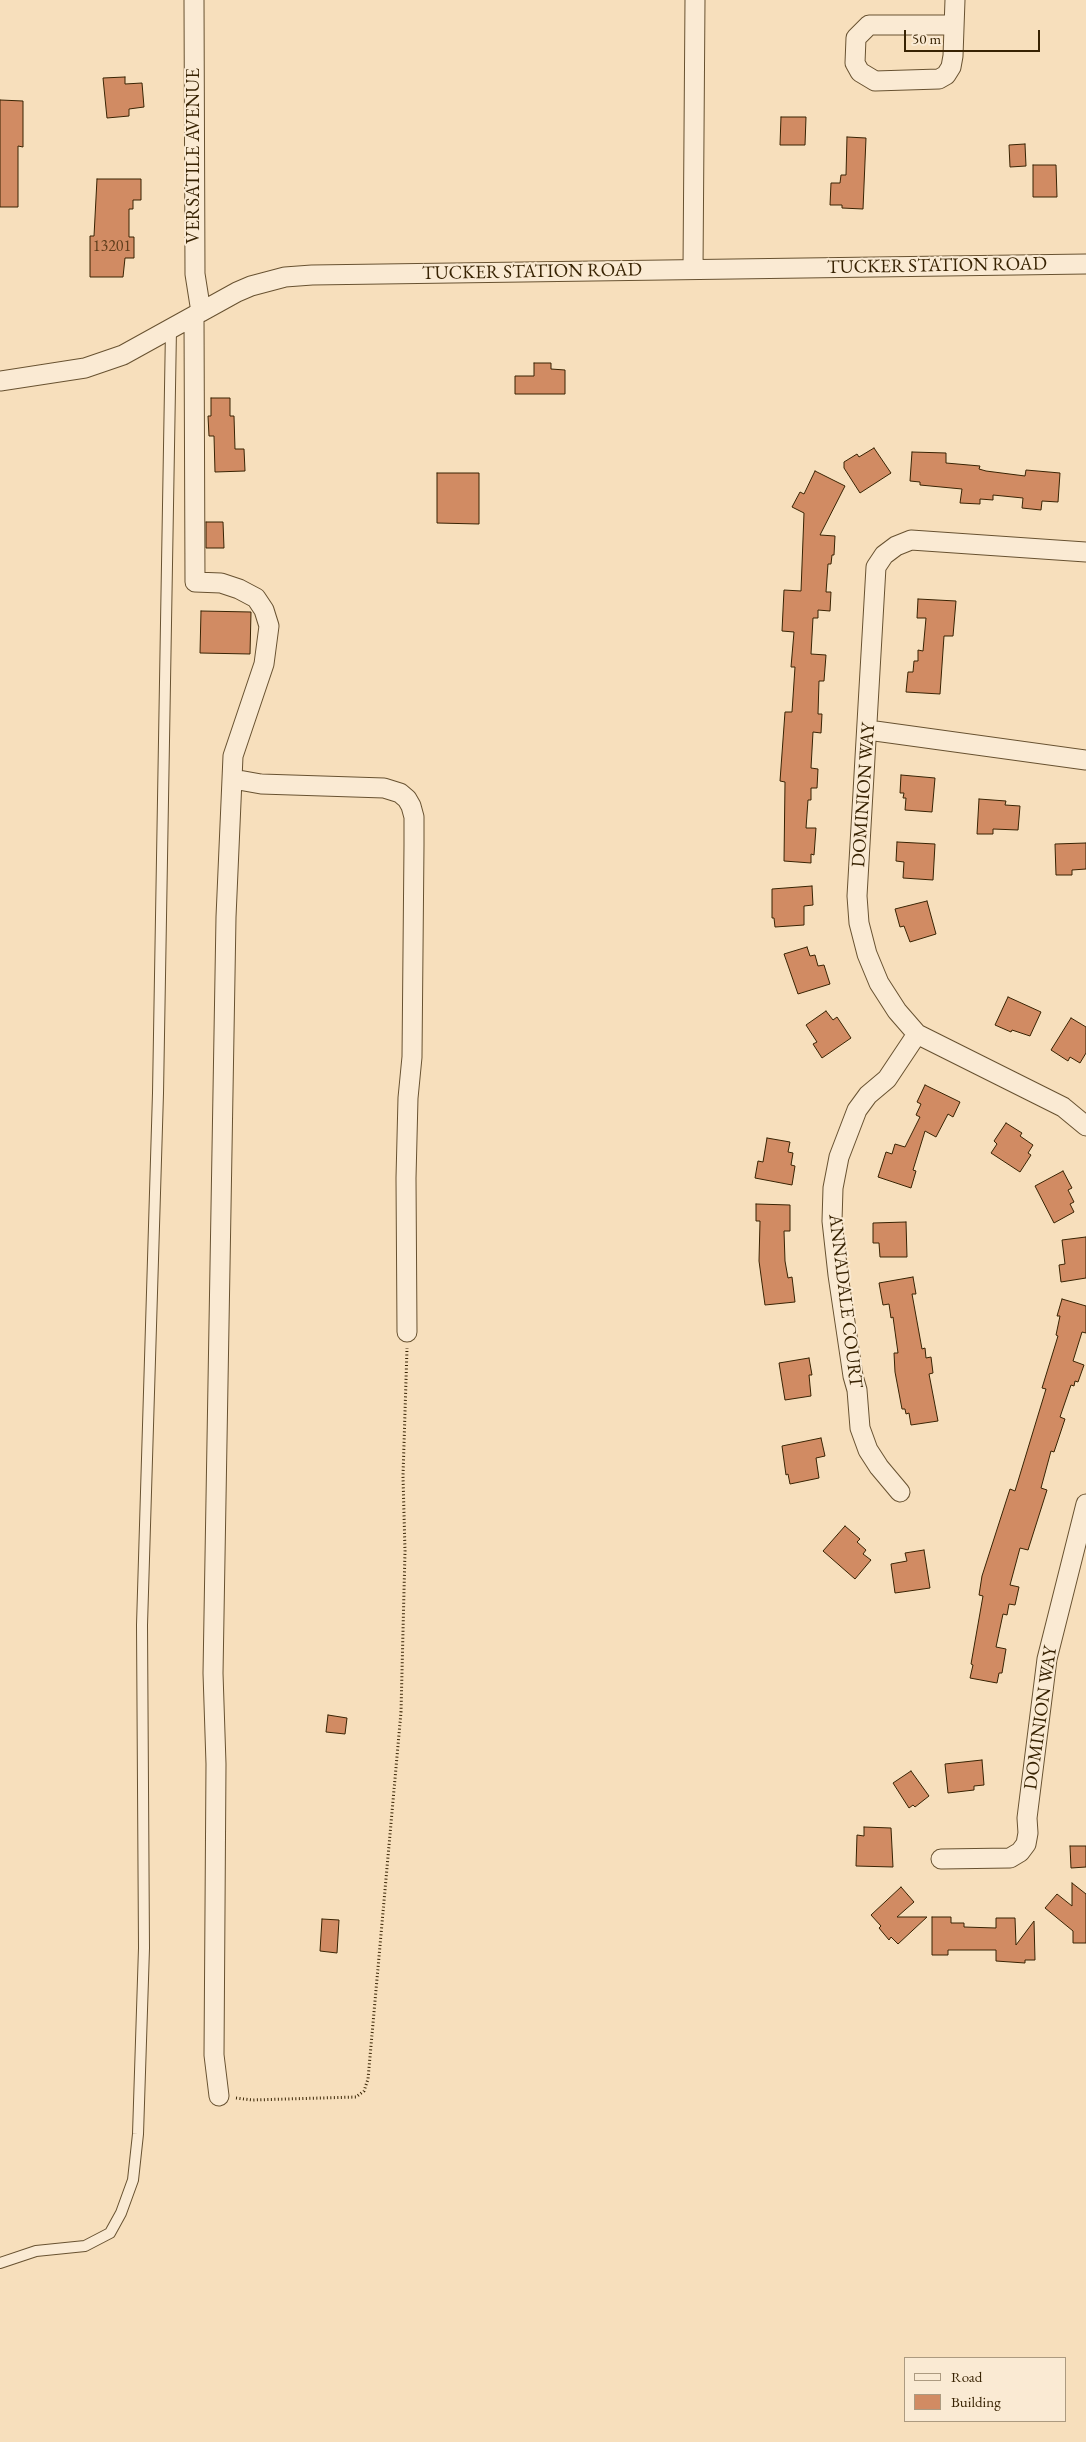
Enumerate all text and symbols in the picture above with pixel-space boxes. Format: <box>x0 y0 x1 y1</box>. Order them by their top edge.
scale bar <box>906 20 1042 52</box>
text: 50 m <box>912 29 941 48</box>
street label: VERSATILE AVENUE <box>183 68 205 244</box>
house number: 13201 <box>93 237 131 257</box>
street label: TUCKER STATION ROAD <box>827 253 1047 279</box>
street label: TUCKER STATION ROAD <box>422 259 642 285</box>
street label: DOMINION WAY <box>848 722 880 868</box>
street label: ANNADALE COURT <box>823 1213 867 1389</box>
street label: DOMINION WAY <box>1020 1645 1062 1791</box>
legend <box>904 2357 1066 2422</box>
text: Road <box>951 2367 982 2386</box>
text: Building <box>951 2392 1001 2411</box>

